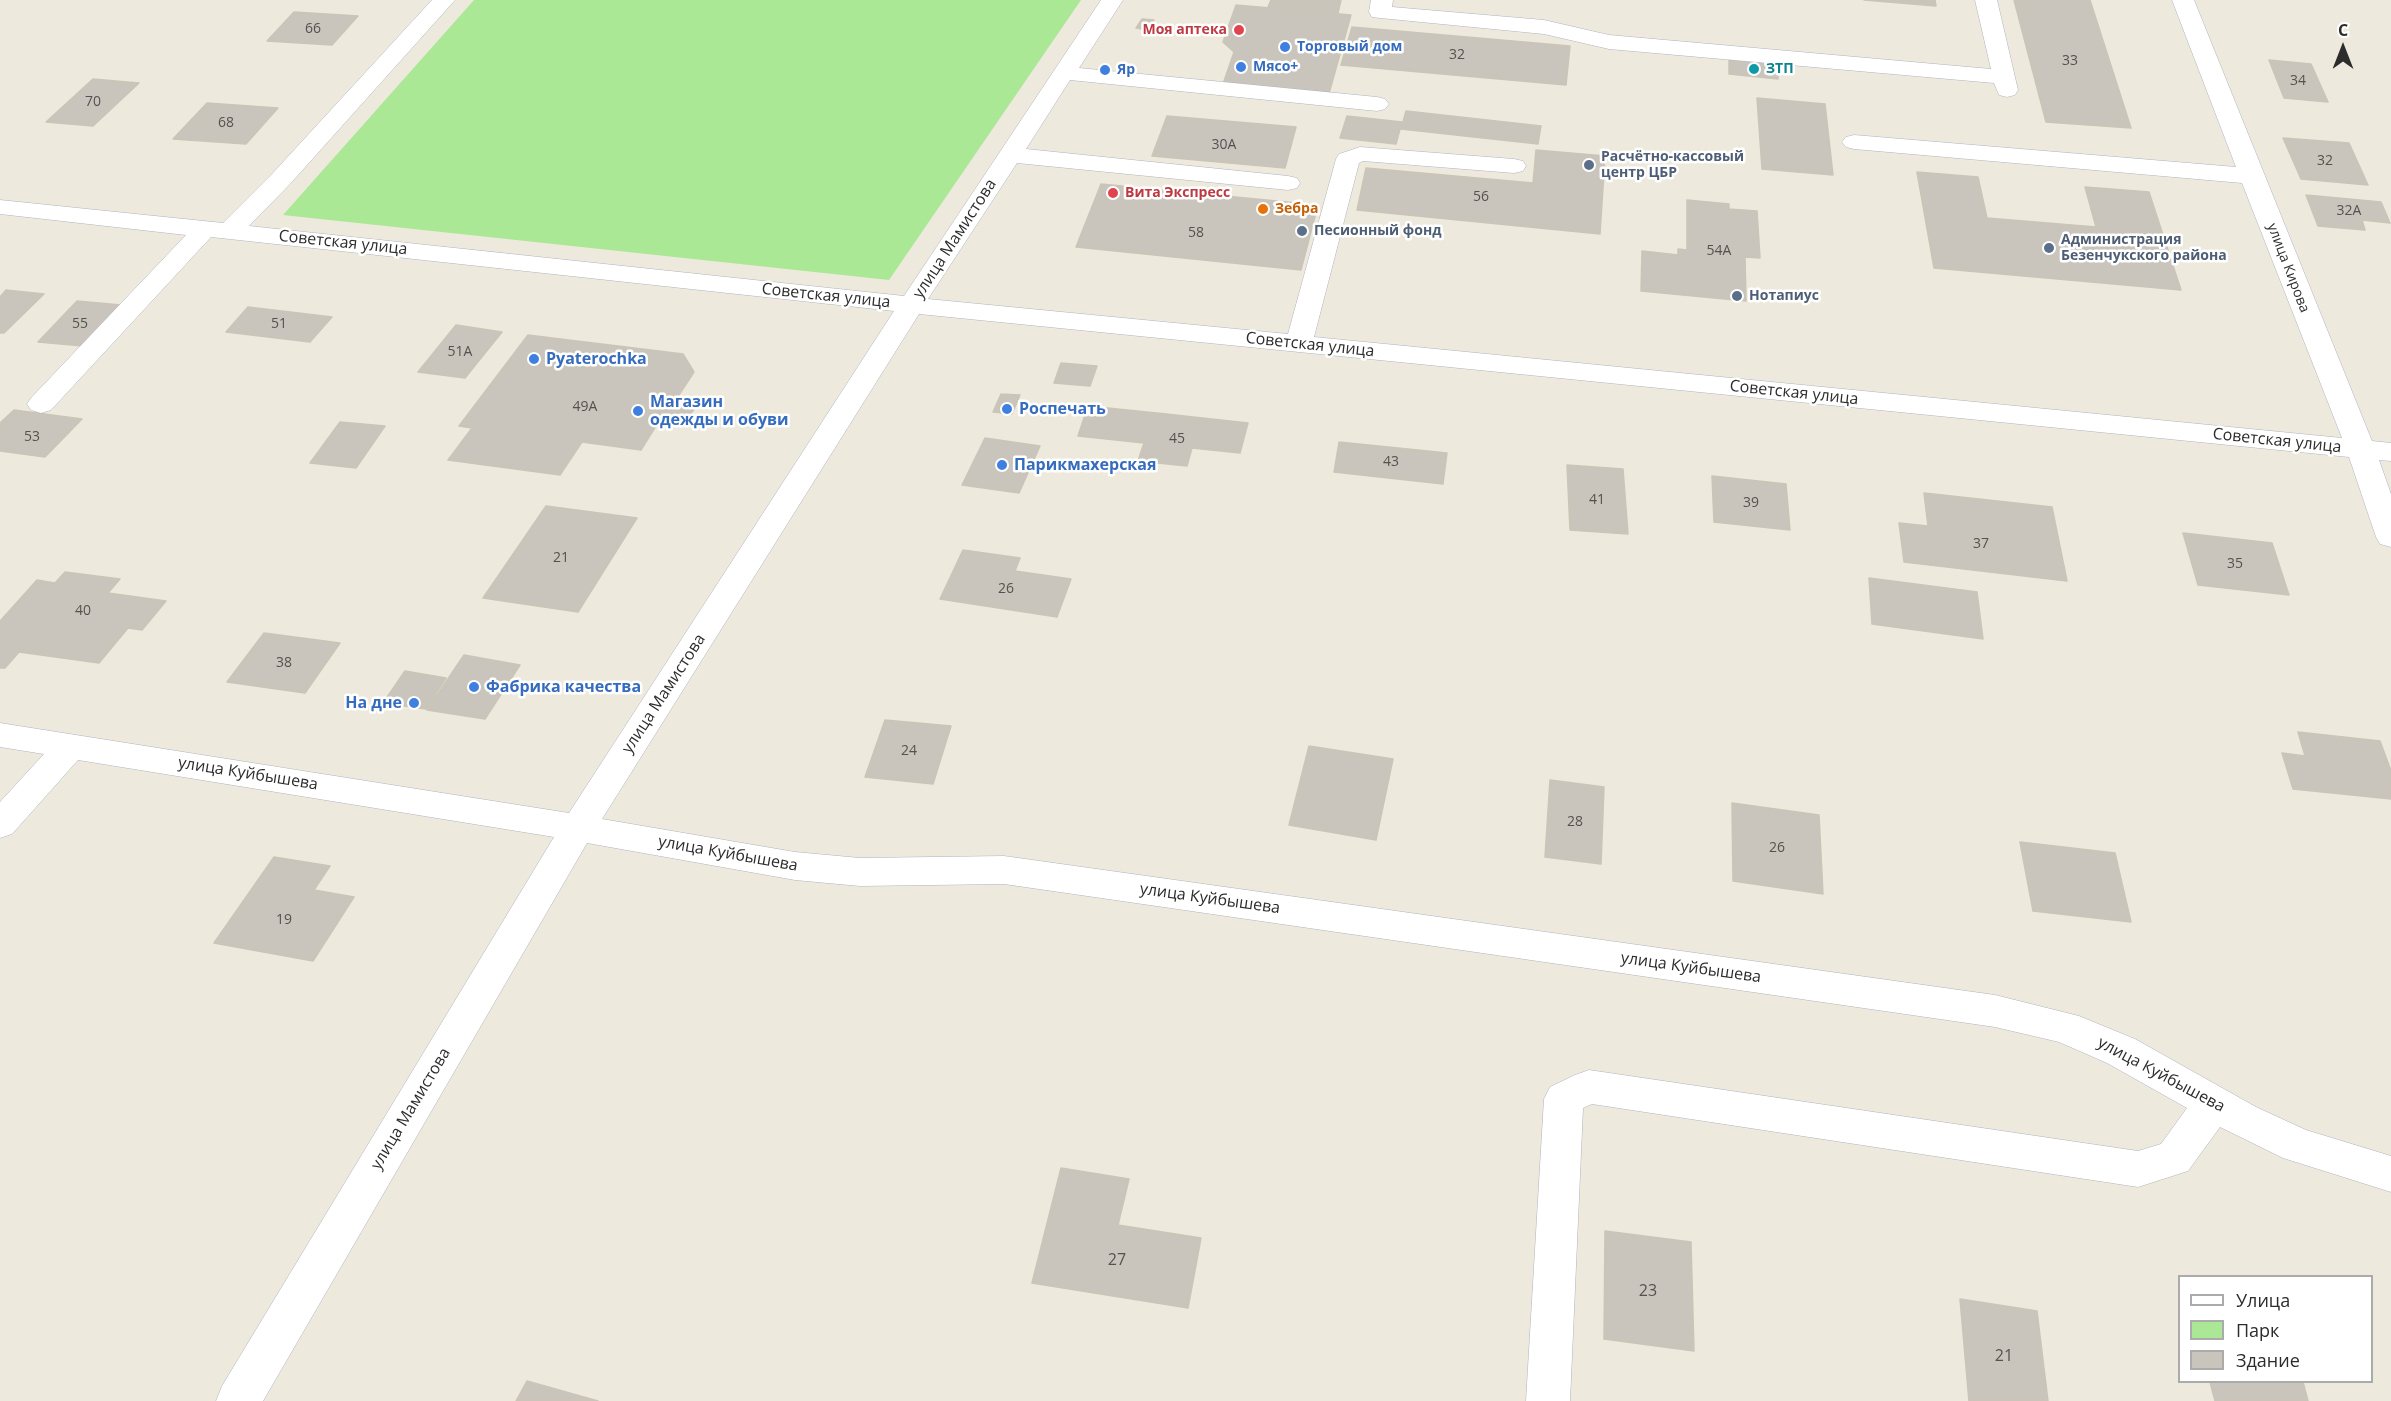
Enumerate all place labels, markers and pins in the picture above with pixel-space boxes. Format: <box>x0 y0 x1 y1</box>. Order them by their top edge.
place label: Моя аптека <box>1142 22 1227 38</box>
marker: Моя аптека <box>1232 23 1246 37</box>
place label: Торговый дом <box>1297 39 1402 55</box>
marker: Торговый дом <box>1278 40 1292 54</box>
place label: Мясо+ <box>1253 59 1298 75</box>
marker: Мясо+ <box>1234 60 1248 74</box>
place label: ЗТП <box>1766 61 1794 77</box>
place label: Яр <box>1117 62 1135 78</box>
marker: ЗТП <box>1747 62 1761 76</box>
marker: Яр <box>1098 63 1112 77</box>
place label: Расчётно-кассовый центр ЦБР <box>1601 149 1744 182</box>
marker: Расчётно-кассовый центр ЦБР <box>1582 158 1596 172</box>
place label: Вита Экспресс <box>1125 185 1230 201</box>
marker: Вита Экспресс <box>1106 186 1120 200</box>
place label: Зебра <box>1275 201 1318 217</box>
marker: Зебра <box>1256 202 1270 216</box>
place label: Песионный фонд <box>1314 223 1441 239</box>
marker: Песионный фонд <box>1295 224 1309 238</box>
place label: Администрация Безенчукского района <box>2061 232 2227 264</box>
marker: Администрация Безенчукского района <box>2042 241 2056 255</box>
place label: Нотапиус <box>1749 288 1819 304</box>
marker: Нотапиус <box>1730 289 1744 303</box>
place label: Pyaterochka <box>546 349 647 369</box>
marker: Pyaterochka <box>527 352 541 366</box>
place label: Магазин одежды и обуви <box>650 392 789 430</box>
place label: Роспечать <box>1019 399 1106 419</box>
marker: Роспечать <box>1000 402 1014 416</box>
marker: Магазин одежды и обуви <box>631 404 645 418</box>
place label: Парикмахерская <box>1014 455 1156 475</box>
marker: Парикмахерская <box>995 458 1009 472</box>
place label: Фабрика качества <box>486 677 641 697</box>
marker: Фабрика качества <box>467 680 481 694</box>
place label: На дне <box>345 693 402 713</box>
marker: На дне <box>407 696 421 710</box>

